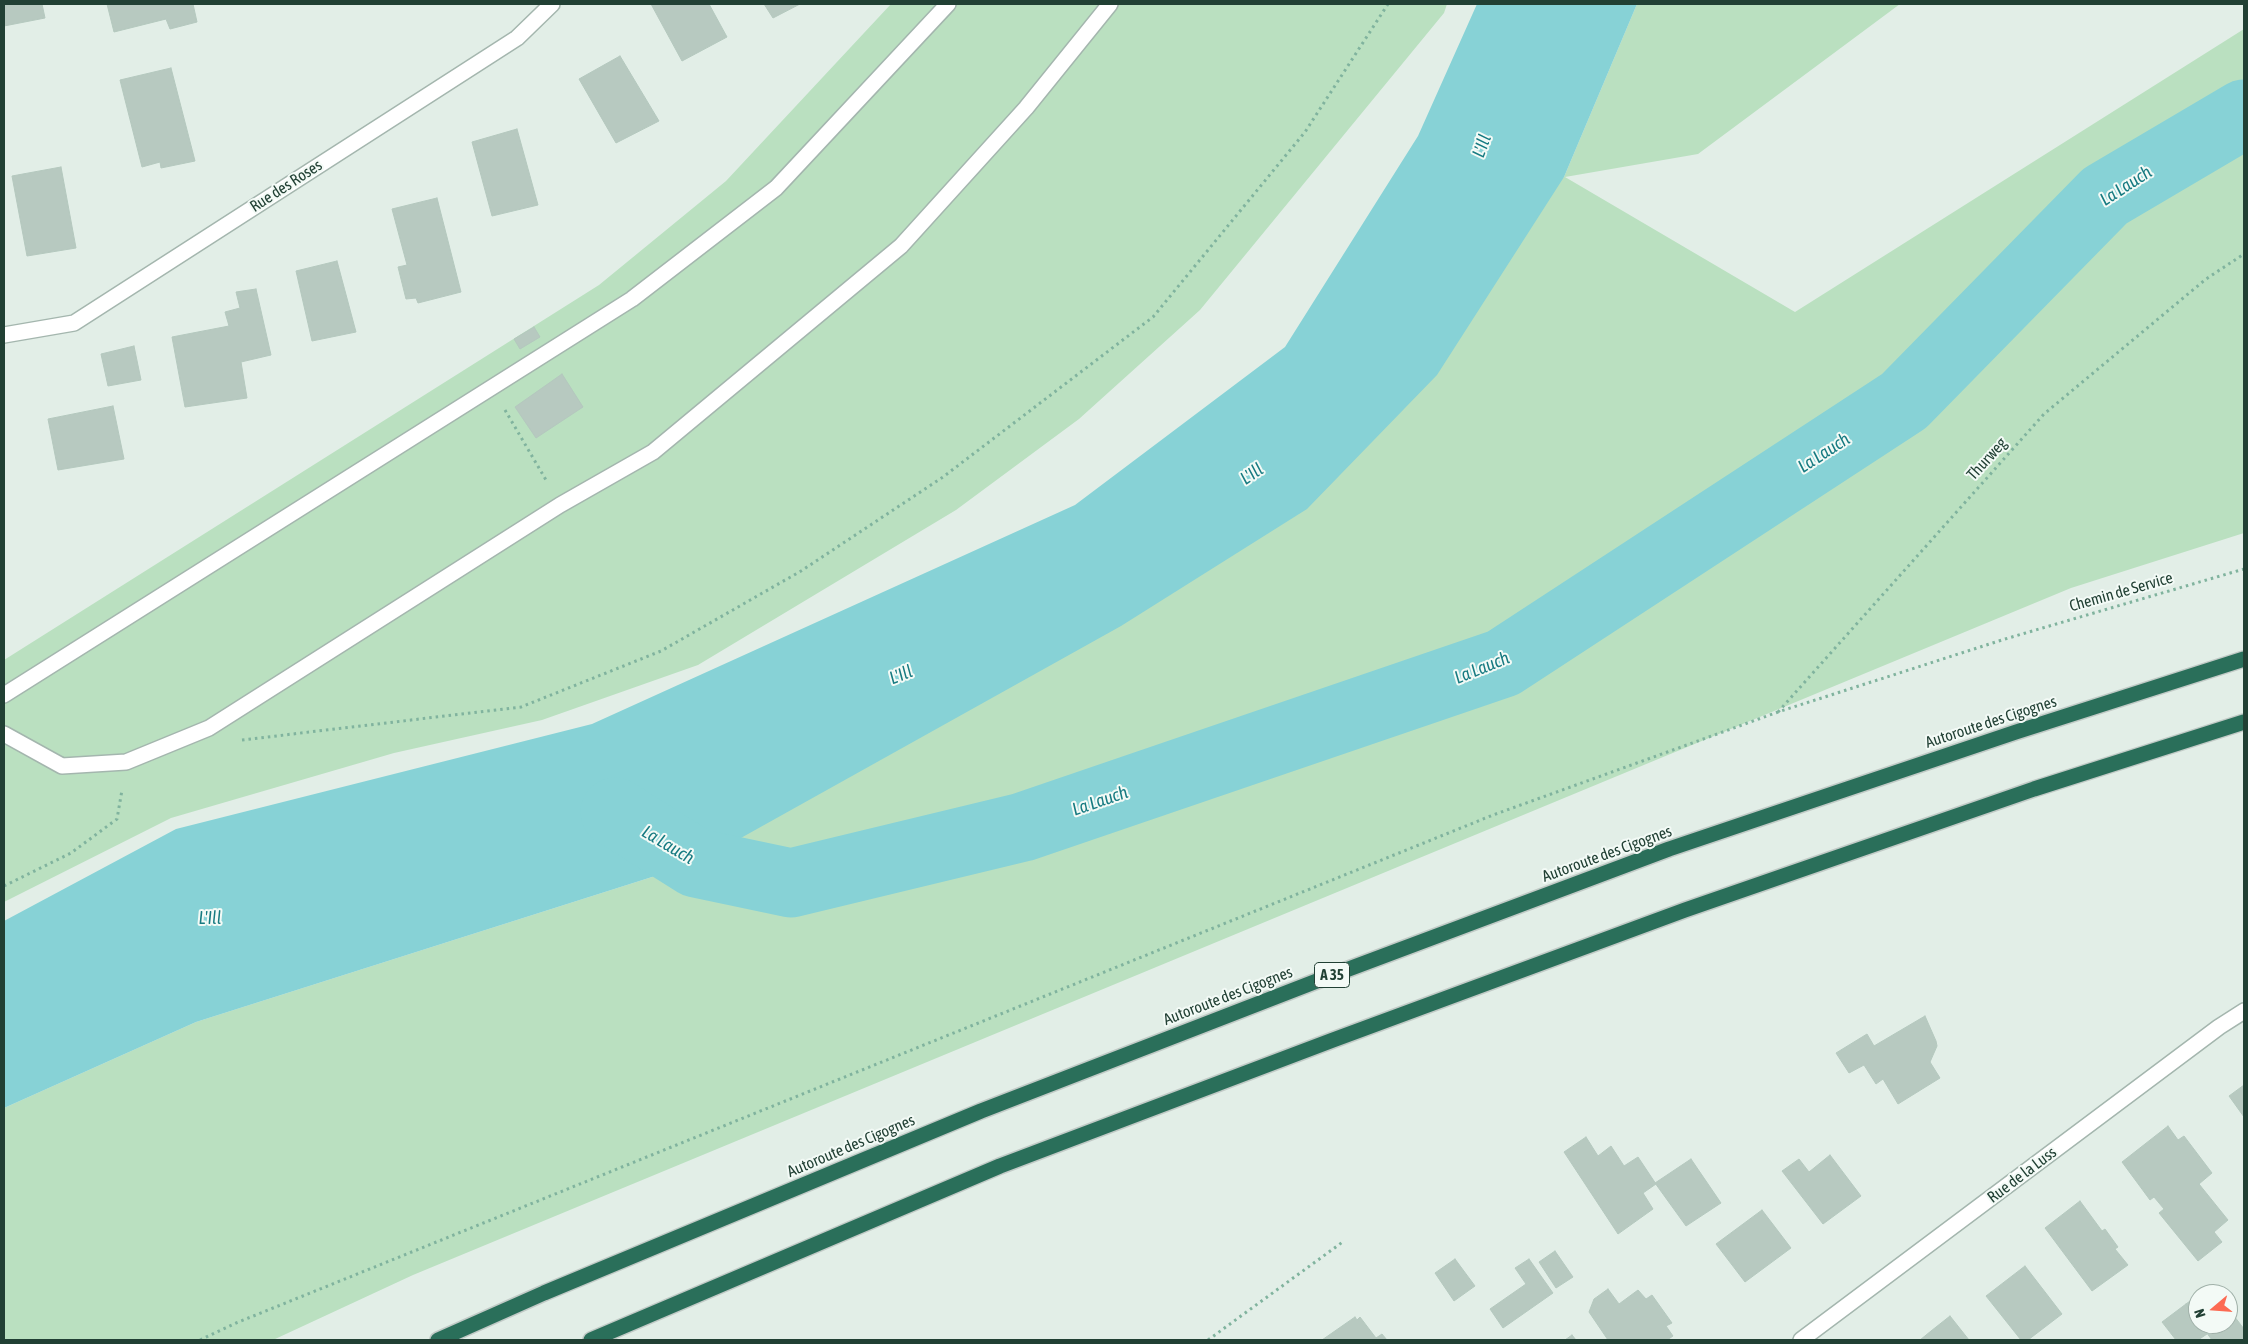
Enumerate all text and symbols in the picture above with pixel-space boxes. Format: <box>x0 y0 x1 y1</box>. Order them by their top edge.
water label: L'Ill <box>1468 131 1496 161</box>
street label: Rue des Roses <box>246 156 326 216</box>
water label: La Lauch <box>2096 161 2156 211</box>
water label: La Lauch <box>1794 428 1854 478</box>
street label: Thurweg <box>1963 434 2011 484</box>
water label: L'Ill <box>1236 459 1268 489</box>
street label: Chemin de Service <box>2067 568 2175 616</box>
water label: La Lauch <box>1451 647 1513 689</box>
water label: L'Ill <box>886 661 916 689</box>
street label: Autoroute des Cigognes <box>1923 692 2059 752</box>
water label: La Lauch <box>1069 781 1131 821</box>
water label: La Lauch <box>638 821 698 869</box>
street label: Autoroute des Cigognes <box>1540 822 1674 886</box>
water label: L'Ill <box>198 907 222 929</box>
road number: A 35 <box>1314 962 1350 988</box>
street label: Autoroute des Cigognes <box>1161 963 1295 1029</box>
street label: Autoroute des Cigognes <box>784 1110 918 1182</box>
street label: Rue de la Luss <box>1984 1143 2060 1207</box>
north arrow <box>2188 1284 2238 1334</box>
text: N <box>2191 1307 2209 1320</box>

